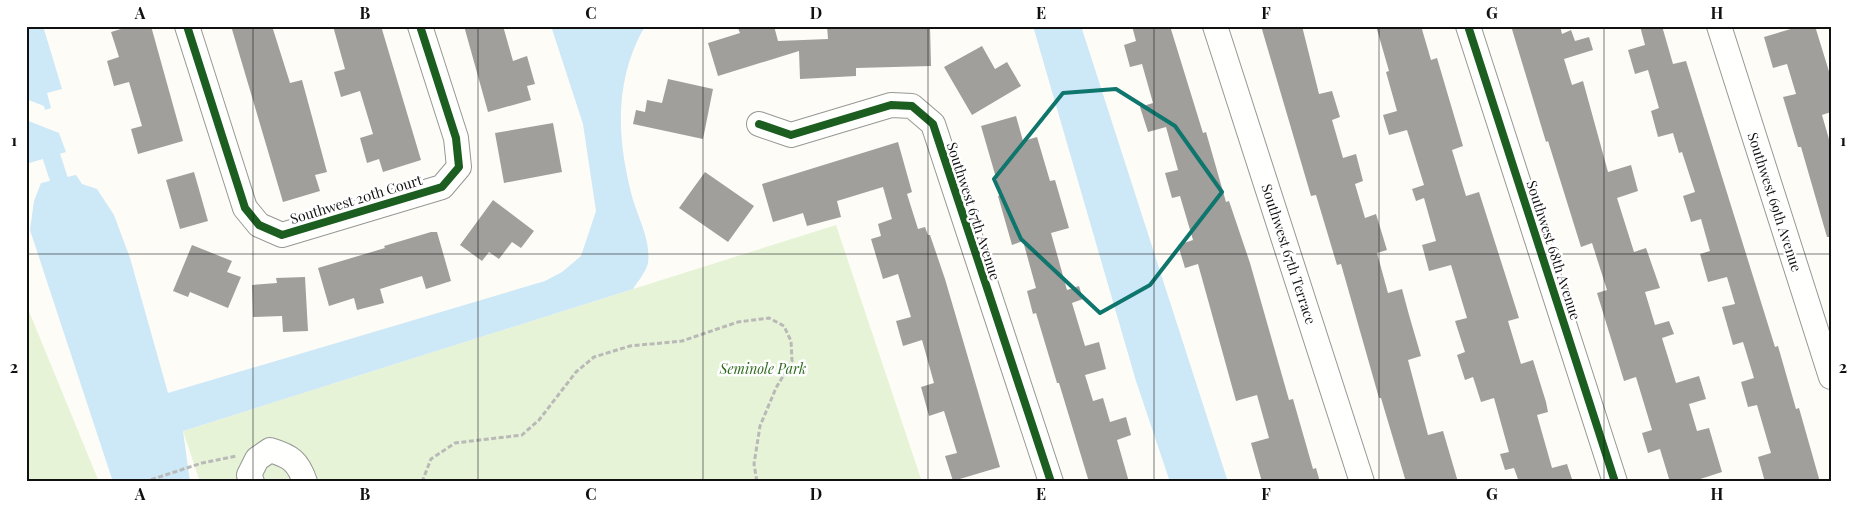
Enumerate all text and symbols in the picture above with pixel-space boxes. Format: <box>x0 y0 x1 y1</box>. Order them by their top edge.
text: A <box>134 2 146 23</box>
text: B <box>360 2 371 23</box>
text: C <box>585 2 597 23</box>
text: D <box>810 2 822 23</box>
text: E <box>1036 2 1046 23</box>
text: F <box>1261 2 1271 23</box>
text: G <box>1486 2 1498 23</box>
text: H <box>1711 2 1724 23</box>
text: 1 <box>11 129 17 150</box>
text: 1 <box>1840 129 1846 150</box>
street label: Southwest 69th Avenue <box>1744 130 1806 274</box>
street label: Southwest 67th Avenue <box>943 140 1005 282</box>
street label: Southwest 20th Court <box>288 170 425 228</box>
street label: Southwest 68th Avenue <box>1522 178 1586 322</box>
street label: Southwest 67th Terrace <box>1257 181 1321 327</box>
text: 2 <box>10 356 18 377</box>
text: 2 <box>1839 356 1847 377</box>
park label: Seminole Park <box>719 359 806 378</box>
text: A <box>134 483 146 504</box>
text: B <box>360 483 371 504</box>
text: C <box>585 483 597 504</box>
text: D <box>810 483 822 504</box>
text: E <box>1036 483 1046 504</box>
text: F <box>1261 483 1271 504</box>
text: G <box>1486 483 1498 504</box>
text: H <box>1711 483 1724 504</box>

